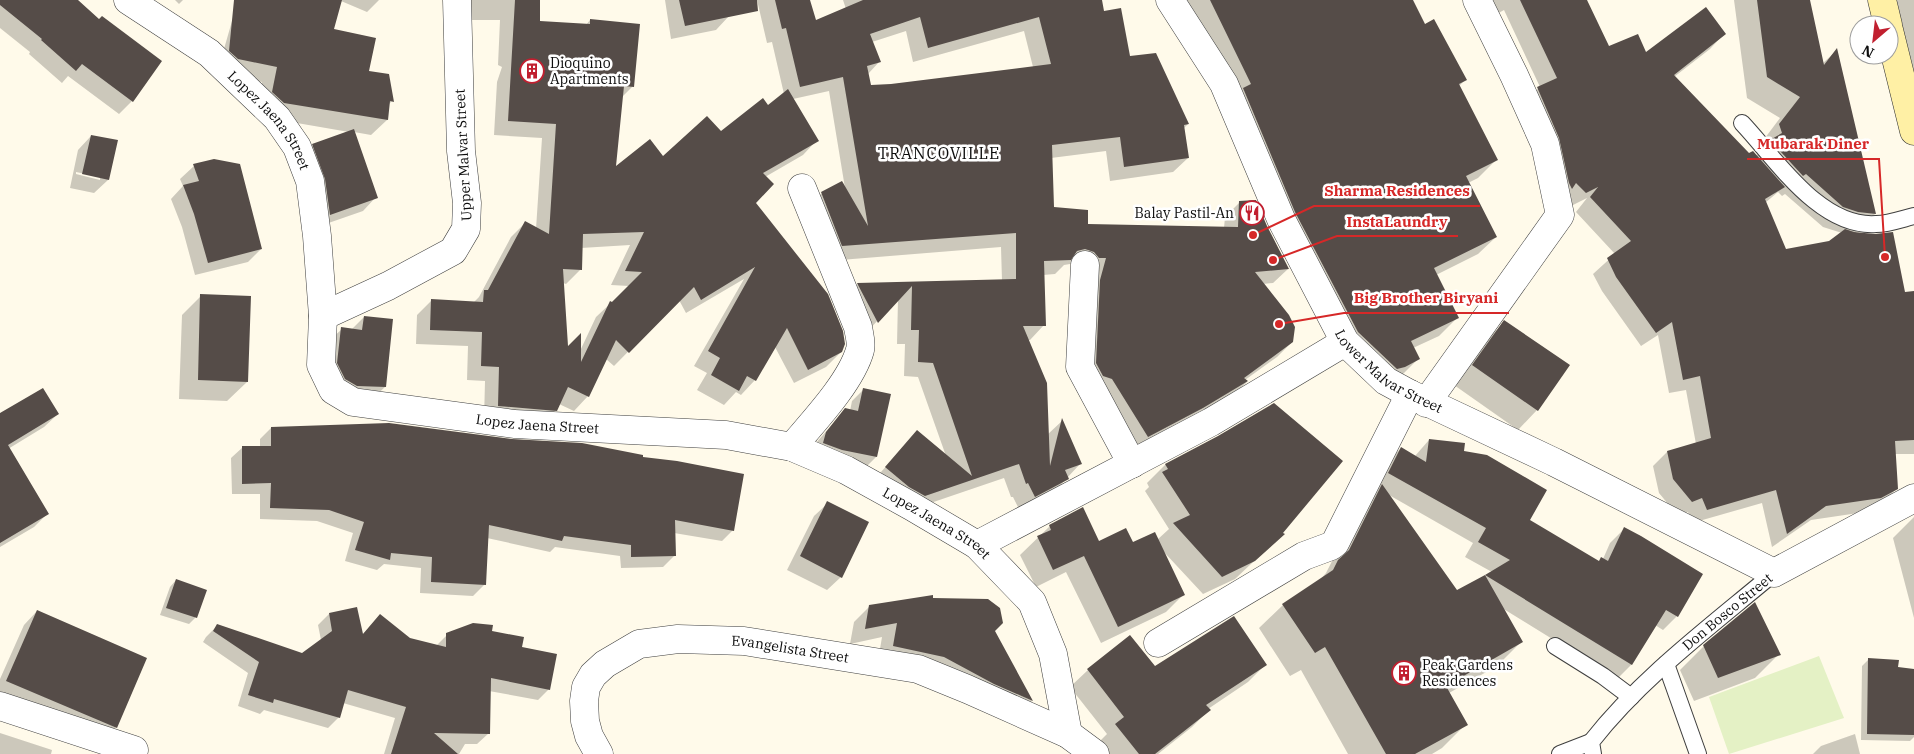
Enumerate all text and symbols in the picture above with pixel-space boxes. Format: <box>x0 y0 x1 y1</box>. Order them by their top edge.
north arrow <box>1849 15 1899 65</box>
text: N <box>1859 41 1877 62</box>
place label: Dioquino Apartments <box>550 54 629 88</box>
building icon: Dioquino Apartments <box>519 58 545 84</box>
street label: Lopez Jaena Street <box>224 67 314 172</box>
street label: Upper Malvar Street <box>451 88 475 222</box>
callout: Mubarak Diner <box>1747 129 1879 159</box>
text: Mubarak Diner <box>1757 134 1870 153</box>
district label: TRANCOVILLE <box>878 143 1000 163</box>
callout: Sharma Residences <box>1314 176 1480 206</box>
text: Sharma Residences <box>1324 181 1470 200</box>
restaurant icon: Balay Pastil-An <box>1239 200 1265 226</box>
place label: Balay Pastil-An <box>1134 204 1234 222</box>
callout: InstaLaundry <box>1337 206 1458 236</box>
text: InstaLaundry <box>1347 212 1448 231</box>
callout: Big Brother Biryani <box>1344 283 1509 313</box>
text: Big Brother Biryani <box>1354 288 1498 307</box>
street label: Lower Malvar Street <box>1331 326 1445 417</box>
street label: Lopez Jaena Street <box>475 410 599 437</box>
street label: Lopez Jaena Street <box>880 483 995 563</box>
street label: Don Bosco Street <box>1678 569 1776 654</box>
street label: Evangelista Street <box>731 632 850 667</box>
place label: Peak Gardens Residences <box>1422 656 1513 690</box>
building icon: Peak Gardens Residences <box>1391 660 1417 686</box>

